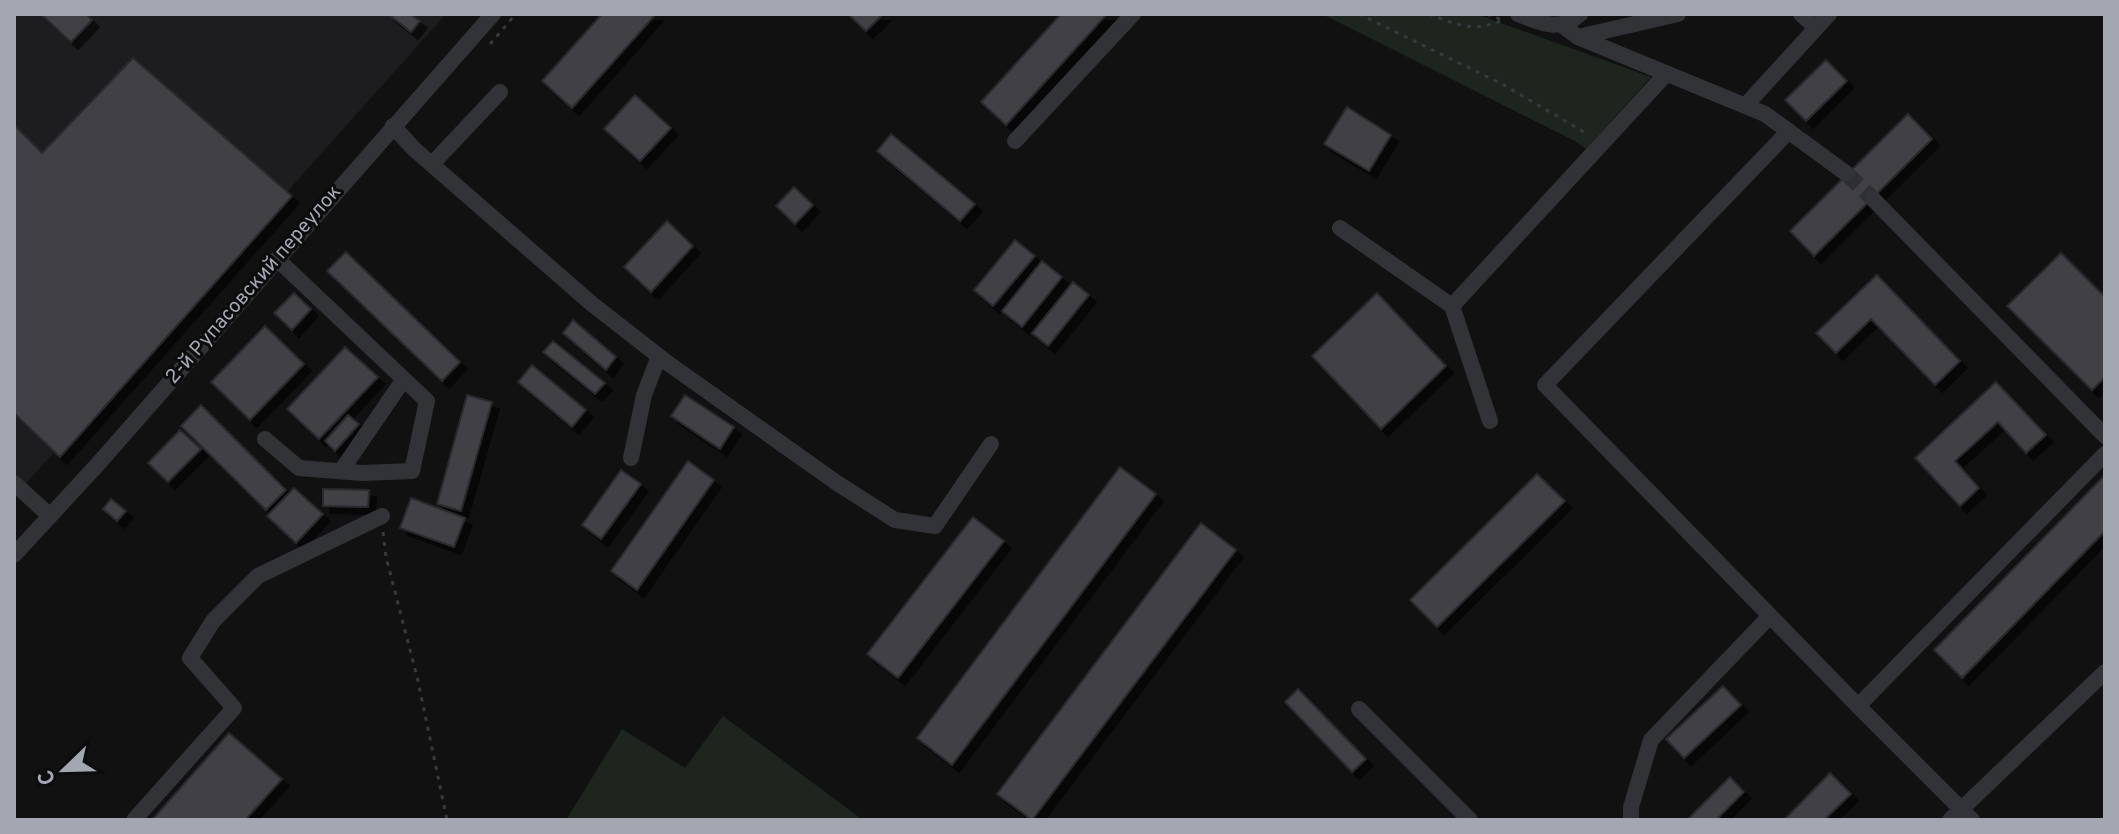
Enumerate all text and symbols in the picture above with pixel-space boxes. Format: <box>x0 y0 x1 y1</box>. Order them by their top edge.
street label: 2-й Рупасовский переулок <box>160 180 348 390</box>
north arrow <box>24 730 104 810</box>
text: С <box>33 765 63 789</box>

